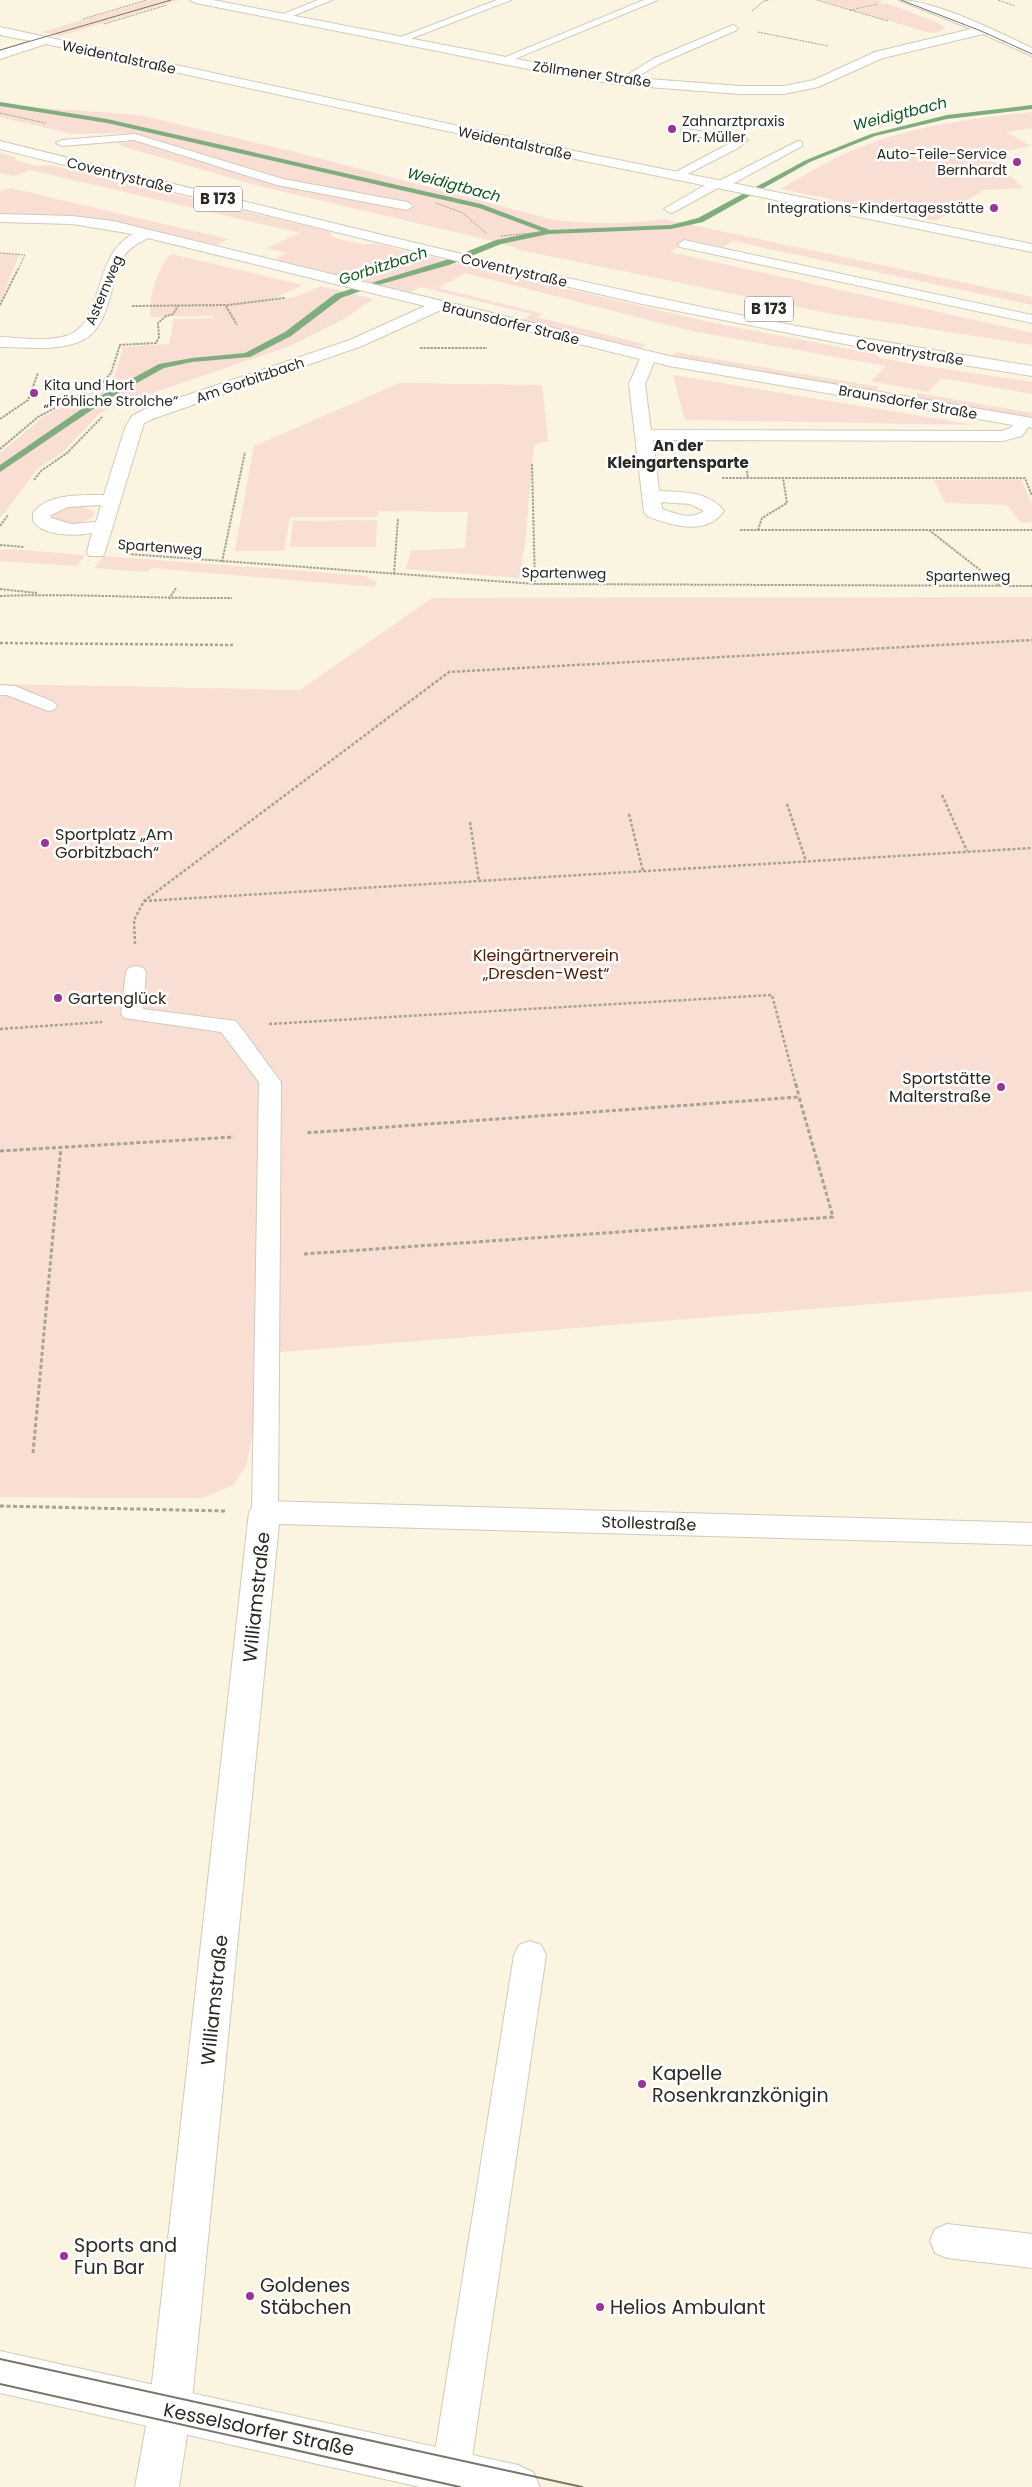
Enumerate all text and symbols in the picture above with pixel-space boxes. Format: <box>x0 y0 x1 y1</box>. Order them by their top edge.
street label: Weidentalstraße <box>60 35 178 79</box>
street label: Zöllmener Straße <box>532 56 653 92</box>
water label: Weidigtbach <box>851 92 949 135</box>
place label: Zahnarztpraxis Dr. Müller <box>682 111 785 147</box>
street label: Weidentalstraße <box>456 121 574 165</box>
marker: Zahnarztpraxis Dr. Müller <box>666 123 678 135</box>
place label: Auto-Teile-Service Bernhardt <box>877 144 1007 180</box>
street label: Coventrystraße <box>65 152 175 198</box>
marker: Auto-Teile-Service Bernhardt <box>1011 156 1023 168</box>
water label: Weidigtbach <box>405 162 503 207</box>
road number: B 173 <box>194 186 242 212</box>
place label: Integrations-Kindertagesstätte <box>767 198 984 218</box>
marker: Integrations-Kindertagesstätte <box>988 202 1000 214</box>
water label: Gorbitzbach <box>336 241 430 290</box>
street label: Coventrystraße <box>459 248 570 292</box>
street label: Asternweg <box>80 252 128 328</box>
street label: Braunsdorfer Straße <box>440 296 582 350</box>
road number: B 173 <box>745 296 793 322</box>
street label: Coventrystraße <box>855 334 966 370</box>
street label: Am Gorbitzbach <box>193 352 307 408</box>
place label: Kita und Hort „Fröhliche Strolche“ <box>43 375 178 411</box>
street label: Braunsdorfer Straße <box>837 380 979 424</box>
marker: Kita und Hort „Fröhliche Strolche“ <box>28 387 40 399</box>
district label: An der Kleingartensparte <box>607 435 749 473</box>
street label: Spartenweg <box>117 534 203 560</box>
street label: Spartenweg <box>521 562 607 584</box>
street label: Spartenweg <box>926 566 1010 586</box>
place label: Sportplatz „Am Gorbitzbach“ <box>55 823 173 864</box>
marker: Sportplatz „Am Gorbitzbach“ <box>39 837 51 849</box>
park label: Kleingärtnerverein „Dresden-West“ <box>473 944 619 985</box>
place label: Gartenglück <box>68 987 167 1010</box>
marker: Gartenglück <box>52 992 64 1004</box>
place label: Sportstätte Malterstraße <box>889 1067 991 1108</box>
marker: Sportstätte Malterstraße <box>995 1081 1007 1093</box>
street label: Stollestraße <box>601 1510 697 1537</box>
street label: Williamstraße <box>236 1530 277 1664</box>
street label: Williamstraße <box>194 1933 235 2067</box>
place label: Kapelle Rosenkranzkönigin <box>652 2060 829 2109</box>
marker: Kapelle Rosenkranzkönigin <box>636 2078 648 2090</box>
place label: Sports and Fun Bar <box>74 2232 177 2281</box>
marker: Sports and Fun Bar <box>58 2250 70 2262</box>
place label: Goldenes Stäbchen <box>260 2272 351 2321</box>
marker: Goldenes Stäbchen <box>244 2290 256 2302</box>
place label: Helios Ambulant <box>610 2294 765 2321</box>
marker: Helios Ambulant <box>594 2301 606 2313</box>
street label: Kesselsdorfer Straße <box>161 2396 357 2463</box>

